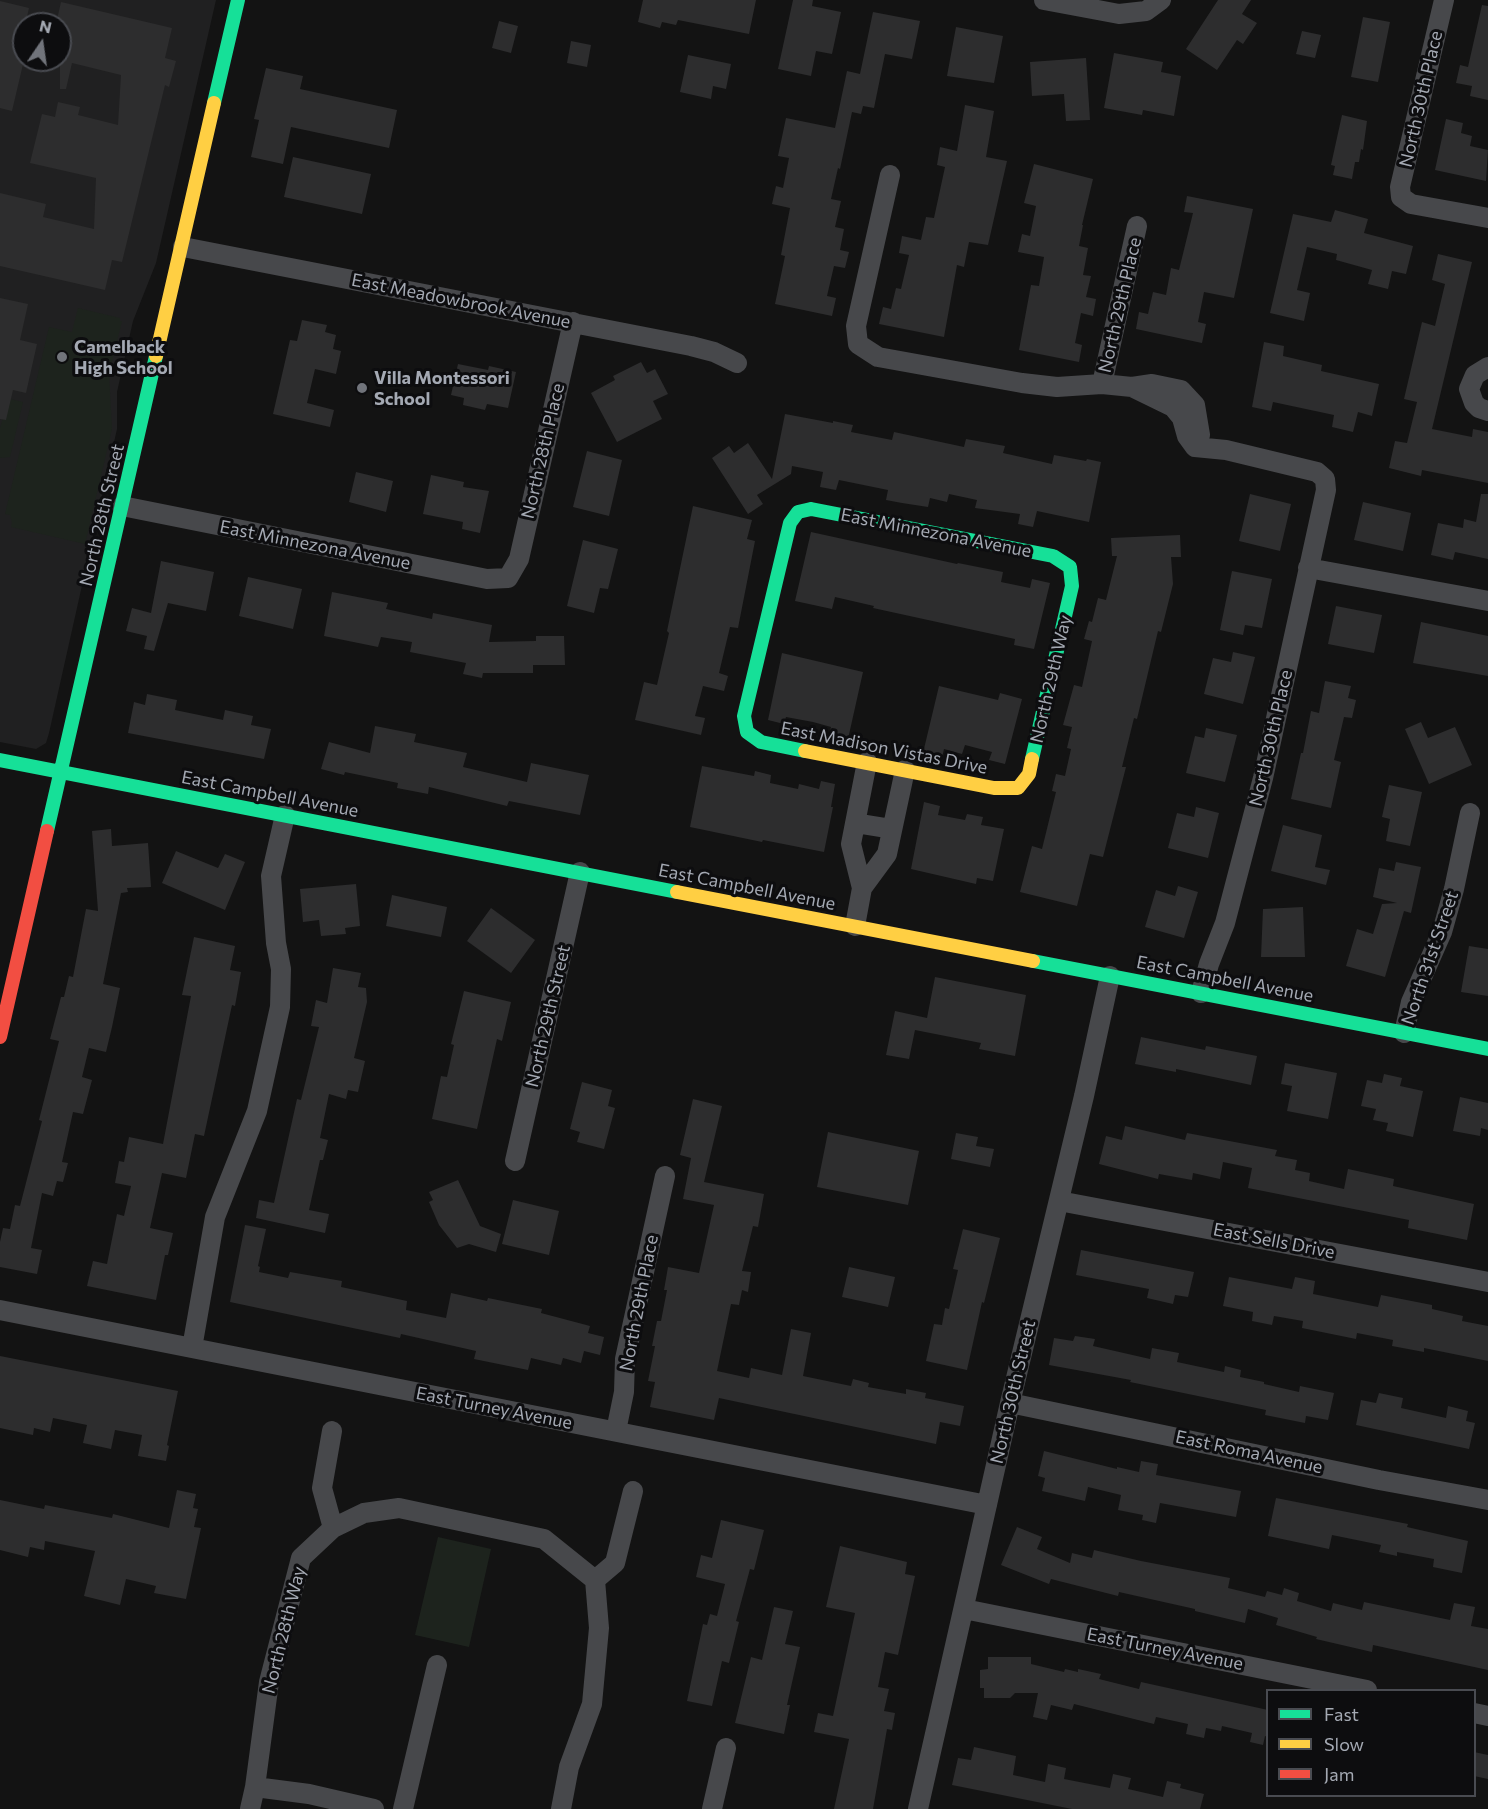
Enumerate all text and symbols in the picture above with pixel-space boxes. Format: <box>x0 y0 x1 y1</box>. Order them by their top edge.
north arrow <box>12 12 72 72</box>
text: N <box>38 15 54 37</box>
street label: North 30th Place <box>1395 29 1447 169</box>
street label: North 29th Place <box>1094 235 1146 375</box>
street label: East Meadowbrook Avenue <box>350 269 572 333</box>
place label: Camelback High School <box>74 336 173 378</box>
marker: Camelback High School <box>55 350 69 364</box>
place label: Villa Montessori School <box>374 367 510 410</box>
marker: Villa Montessori School <box>355 381 369 395</box>
street label: North 28th Place <box>517 381 569 521</box>
street label: North 28th Street <box>75 442 129 588</box>
street label: East Minnezona Avenue <box>839 504 1033 562</box>
street label: East Minnezona Avenue <box>218 516 412 574</box>
street label: North 29th Way <box>1026 613 1076 745</box>
street label: North 30th Place <box>1245 668 1297 808</box>
street label: East Madison Vistas Drive <box>779 717 989 779</box>
street label: East Campbell Avenue <box>180 766 360 822</box>
street label: East Campbell Avenue <box>657 859 837 915</box>
street label: North 31st Street <box>1397 888 1463 1028</box>
street label: North 29th Street <box>521 943 575 1089</box>
street label: East Campbell Avenue <box>1135 951 1315 1007</box>
street label: East Sells Drive <box>1211 1219 1337 1263</box>
street label: North 29th Place <box>615 1233 663 1373</box>
street label: North 30th Street <box>986 1318 1040 1466</box>
street label: East Turney Avenue <box>414 1382 574 1434</box>
street label: East Roma Avenue <box>1173 1426 1325 1478</box>
street label: North 28th Way <box>258 1564 310 1696</box>
street label: East Turney Avenue <box>1085 1623 1245 1675</box>
legend <box>1266 1689 1476 1797</box>
text: Fast <box>1324 1703 1359 1725</box>
text: Slow <box>1324 1733 1364 1755</box>
text: Jam <box>1324 1763 1354 1785</box>

